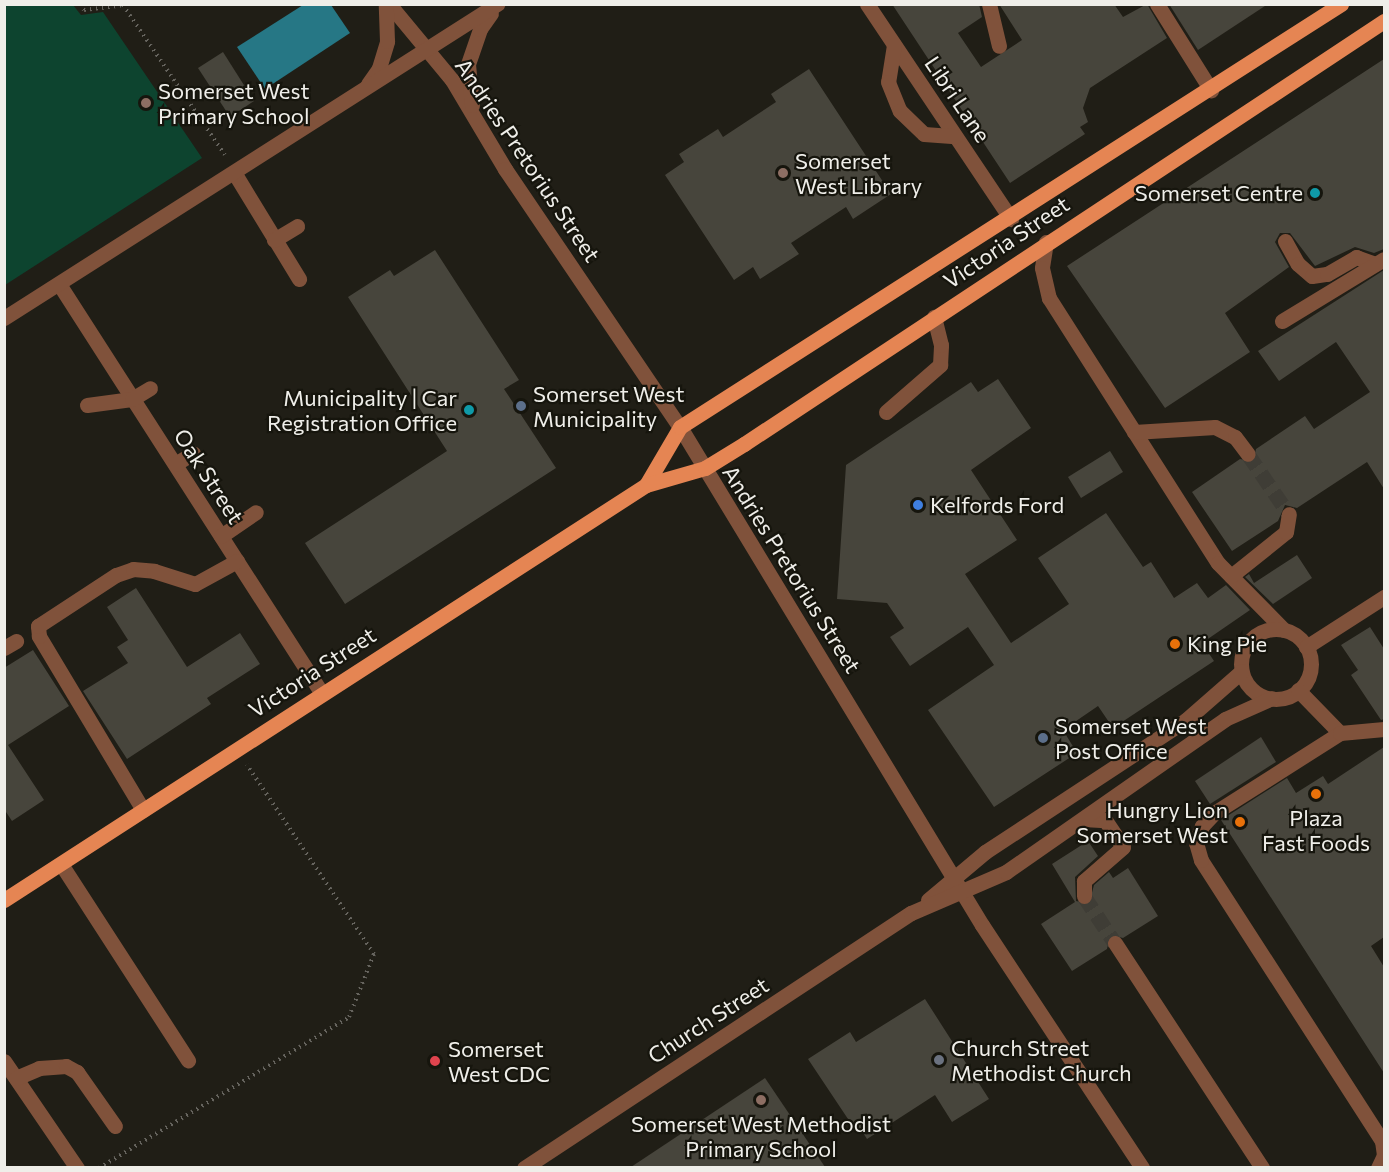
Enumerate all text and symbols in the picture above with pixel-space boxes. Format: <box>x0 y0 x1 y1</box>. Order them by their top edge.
street label: Libri Lane <box>920 51 996 147</box>
street label: Andries Pretorius Street <box>450 53 606 267</box>
place label: Somerset West Primary School <box>158 77 310 128</box>
marker: Somerset West Primary School <box>139 96 153 110</box>
place label: Somerset West Library <box>795 147 922 198</box>
marker: Somerset West Library <box>776 166 790 180</box>
place label: Somerset Centre <box>1135 180 1303 206</box>
marker: Somerset Centre <box>1308 186 1322 200</box>
street label: Victoria Street <box>938 190 1074 294</box>
place label: Somerset West Municipality <box>533 380 684 432</box>
place label: Municipality | Car Registration Office <box>267 384 457 436</box>
marker: Somerset West Municipality <box>514 399 528 413</box>
marker: Municipality | Car Registration Office <box>462 403 476 417</box>
street label: Oak Street <box>169 424 249 528</box>
street label: Andries Pretorius Street <box>717 460 867 678</box>
place label: Kelfords Ford <box>930 492 1064 518</box>
marker: Kelfords Ford <box>911 498 925 512</box>
street label: Victoria Street <box>244 621 380 723</box>
place label: King Pie <box>1187 631 1267 657</box>
marker: King Pie <box>1168 637 1182 651</box>
place label: Somerset West Post Office <box>1055 712 1206 764</box>
marker: Somerset West Post Office <box>1036 731 1050 745</box>
marker: Plaza Fast Foods <box>1309 787 1323 801</box>
place label: Hungry Lion Somerset West <box>1077 796 1228 848</box>
place label: Plaza Fast Foods <box>1262 804 1370 855</box>
marker: Hungry Lion Somerset West <box>1233 815 1247 829</box>
street label: Church Street <box>643 971 773 1069</box>
place label: Church Street Methodist Church <box>951 1034 1132 1086</box>
place label: Somerset West CDC <box>448 1035 550 1086</box>
marker: Somerset West CDC <box>426 1052 444 1070</box>
marker: Church Street Methodist Church <box>932 1053 946 1067</box>
marker: Somerset West Methodist Primary School <box>754 1093 768 1107</box>
place label: Somerset West Methodist Primary School <box>631 1110 891 1162</box>

